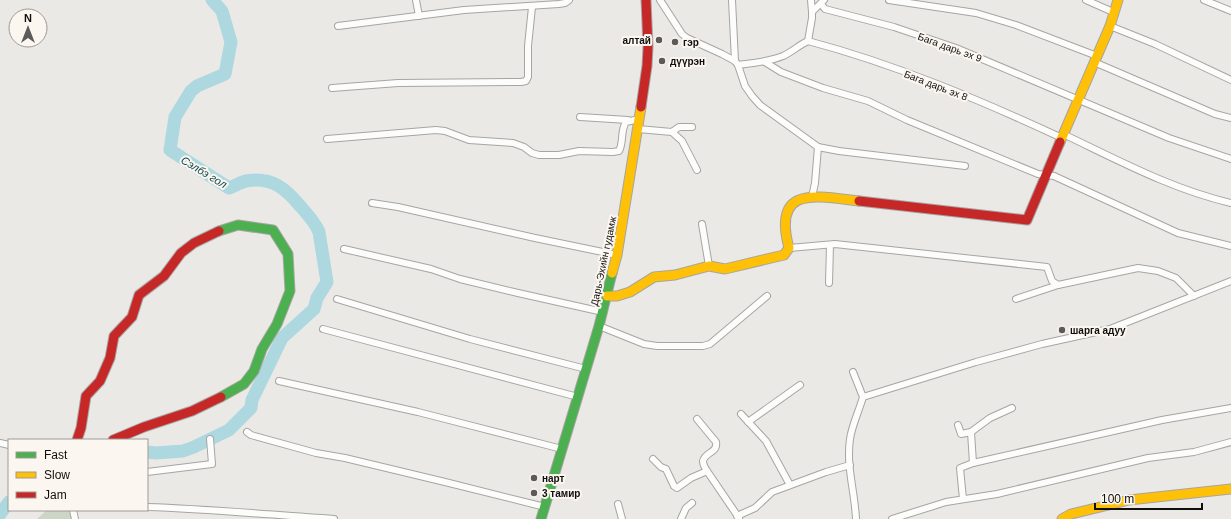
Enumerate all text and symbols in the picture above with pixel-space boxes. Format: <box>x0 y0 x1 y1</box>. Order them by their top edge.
north arrow <box>8 8 48 48</box>
text: N <box>24 12 32 24</box>
street label: Бага дарь эх 9 <box>916 31 984 64</box>
place label: алтай <box>622 35 651 46</box>
marker: алтай <box>654 35 664 45</box>
marker: гэр <box>670 37 680 47</box>
place label: гэр <box>683 37 699 48</box>
marker: дүүрэн <box>657 56 667 66</box>
place label: дүүрэн <box>670 56 705 67</box>
street label: Бага дарь эх 8 <box>902 68 970 103</box>
water label: Сэлбэ гол <box>179 154 229 190</box>
street label: Дарь-Эхийн гудамж <box>589 215 618 307</box>
marker: шарга адуу <box>1057 325 1067 335</box>
place label: шарга адуу <box>1070 325 1126 336</box>
legend <box>8 439 148 511</box>
text: Fast <box>44 448 68 462</box>
text: Slow <box>44 468 70 482</box>
marker: нарт <box>529 473 539 483</box>
place label: нарт <box>542 473 565 484</box>
scale bar <box>1095 485 1202 511</box>
text: Jam <box>44 488 67 502</box>
marker: 3 тамир <box>529 488 539 498</box>
place label: 3 тамир <box>542 488 580 499</box>
text: 100 m <box>1101 492 1134 506</box>

